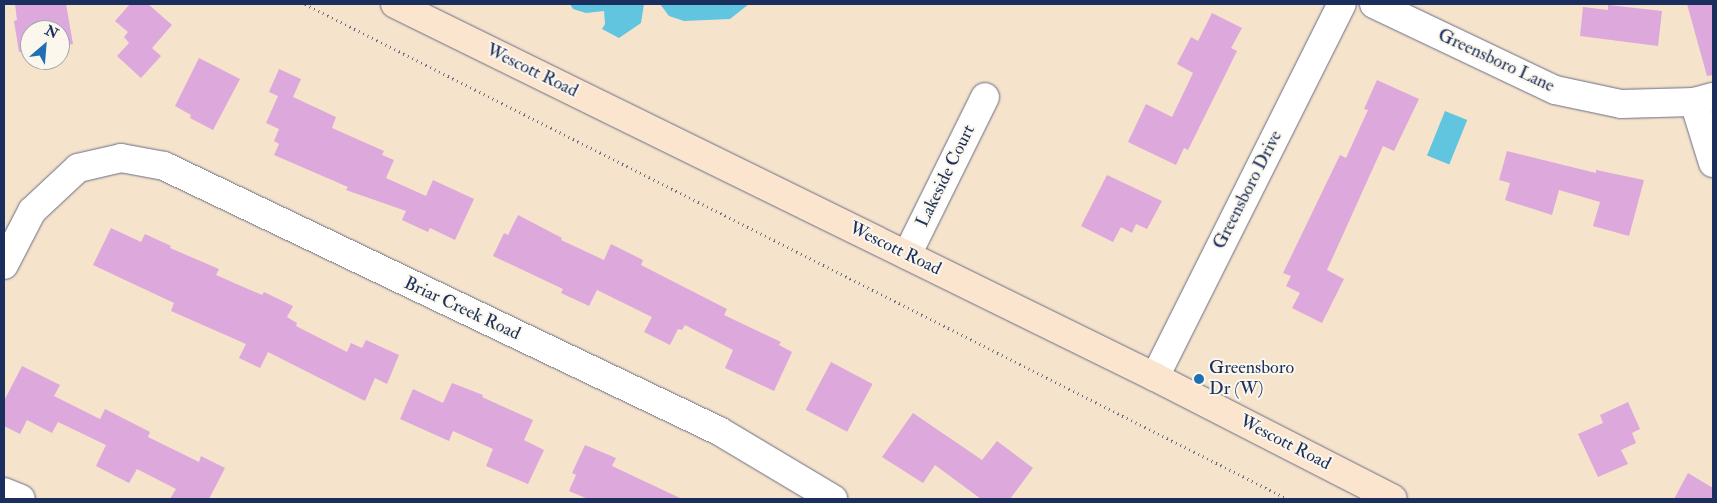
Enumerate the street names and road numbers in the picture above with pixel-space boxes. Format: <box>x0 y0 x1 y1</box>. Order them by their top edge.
street label: Greensboro Lane <box>1434 25 1558 97</box>
street label: Wescott Road <box>483 40 581 102</box>
street label: Lakeside Court <box>912 121 980 231</box>
street label: Greensboro Drive <box>1209 127 1287 253</box>
street label: Wescott Road <box>846 218 944 280</box>
street label: Briar Creek Road <box>400 273 524 345</box>
street label: Wescott Road <box>1236 411 1334 475</box>

